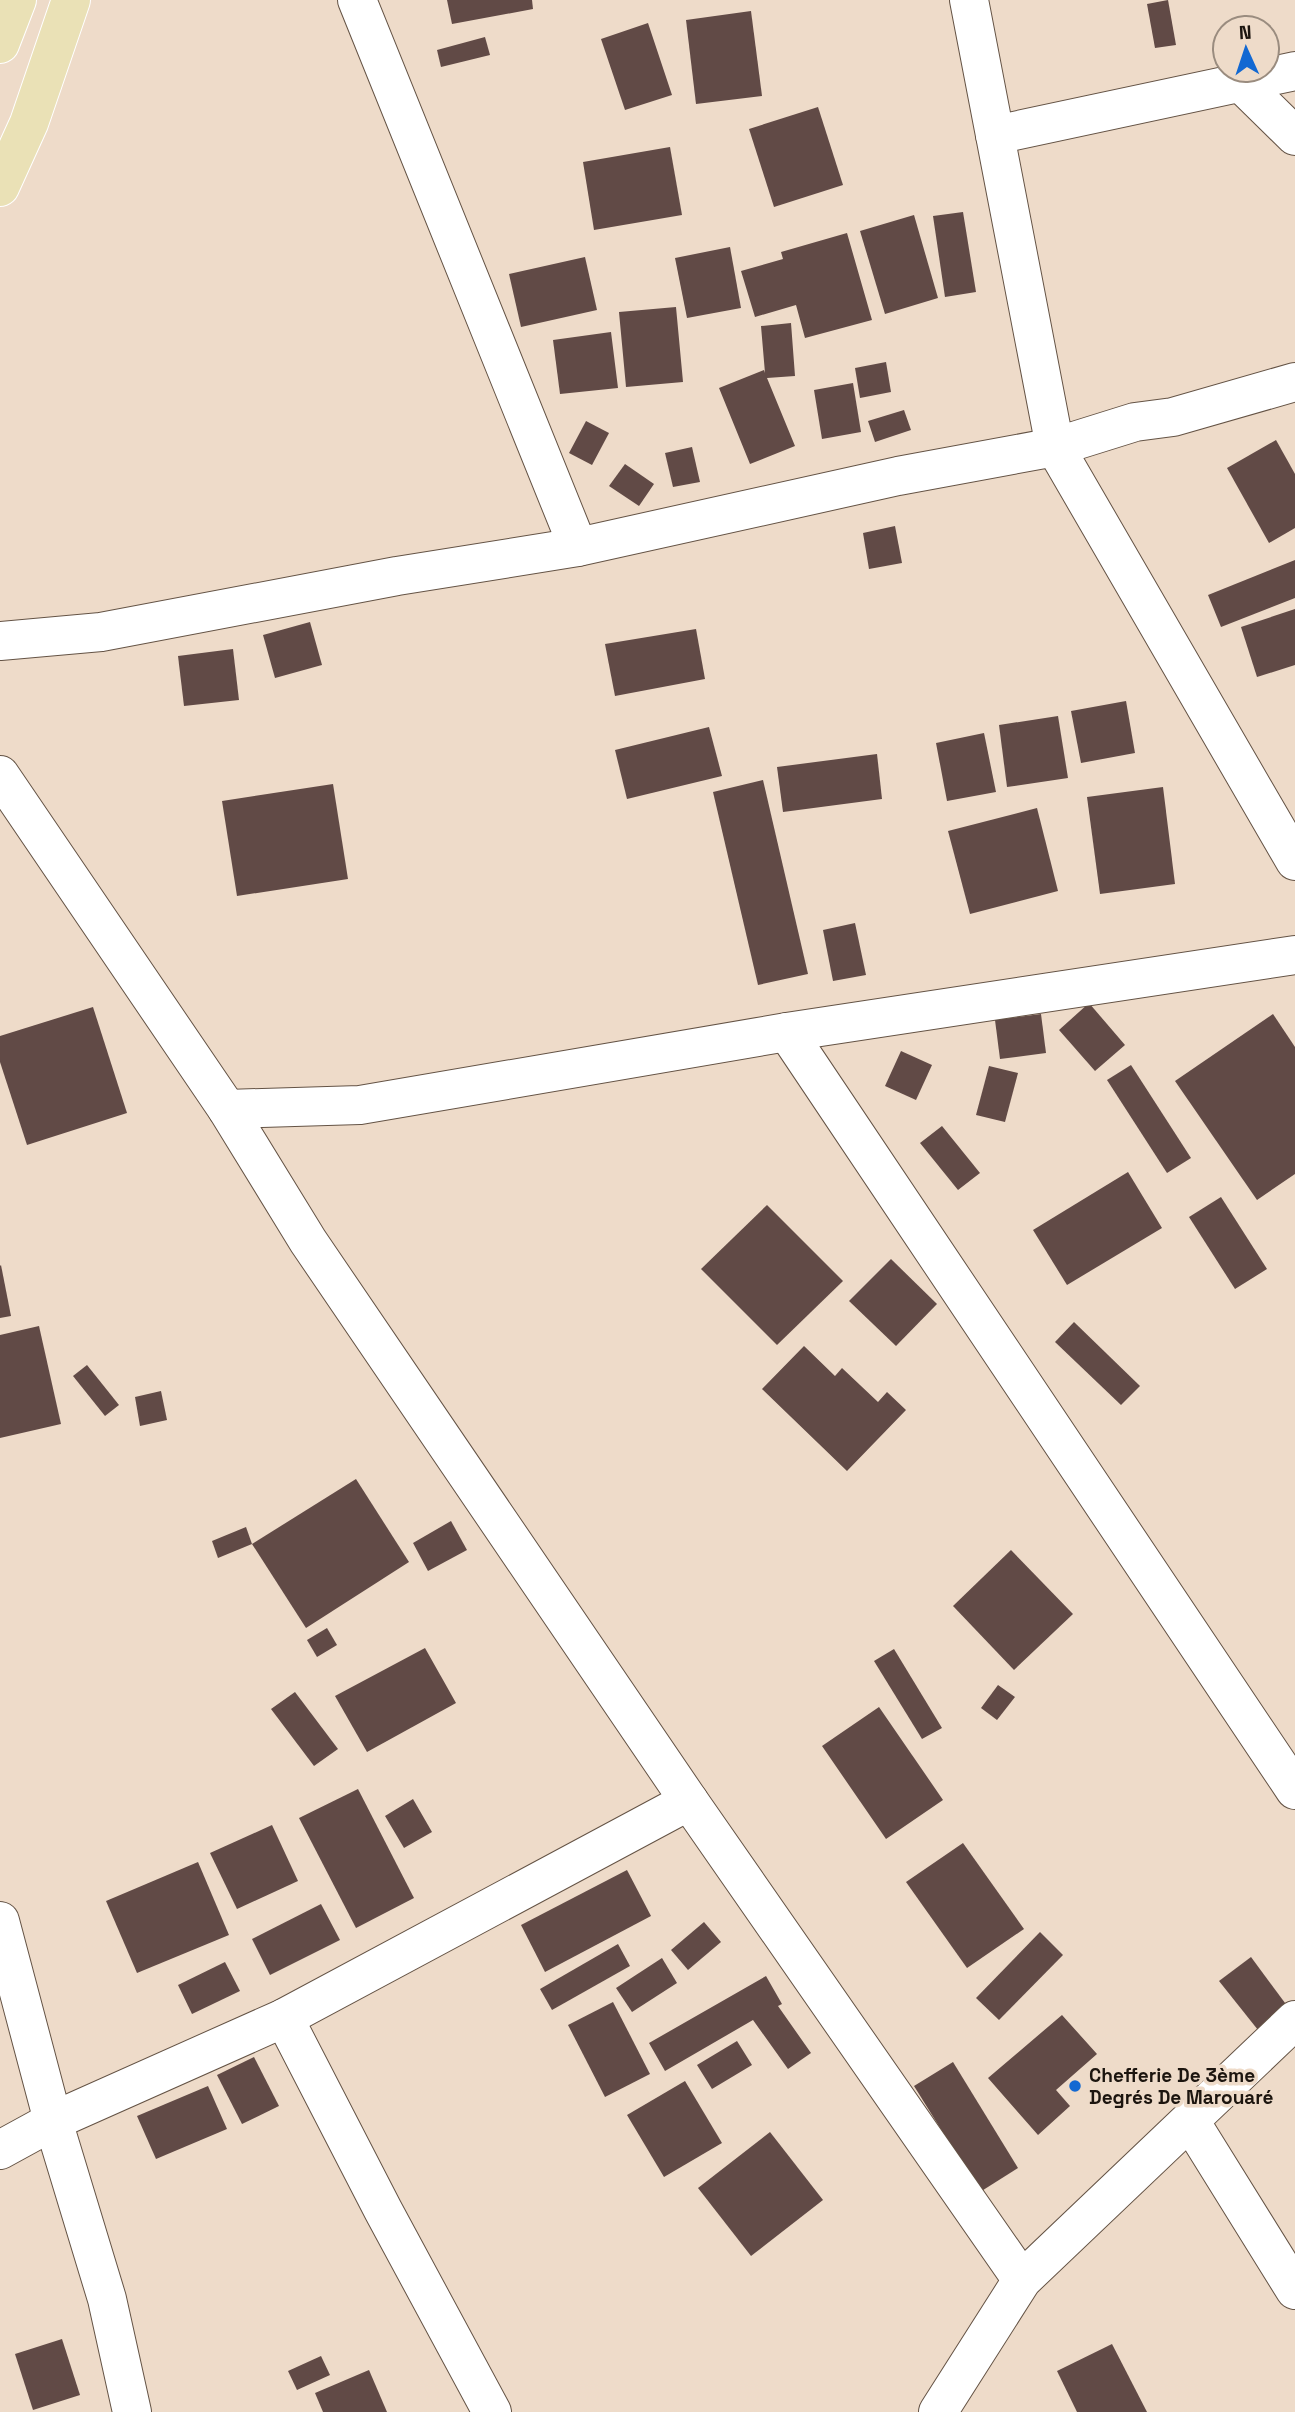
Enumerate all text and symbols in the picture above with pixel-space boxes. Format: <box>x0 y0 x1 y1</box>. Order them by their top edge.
north arrow <box>1211 14 1281 84</box>
text: N <box>1238 20 1252 45</box>
place label: Chefferie De 3ème Degrés De Marouaré <box>1089 2063 1274 2110</box>
marker: Chefferie De 3ème Degrés De Marouaré <box>1067 2078 1083 2094</box>

